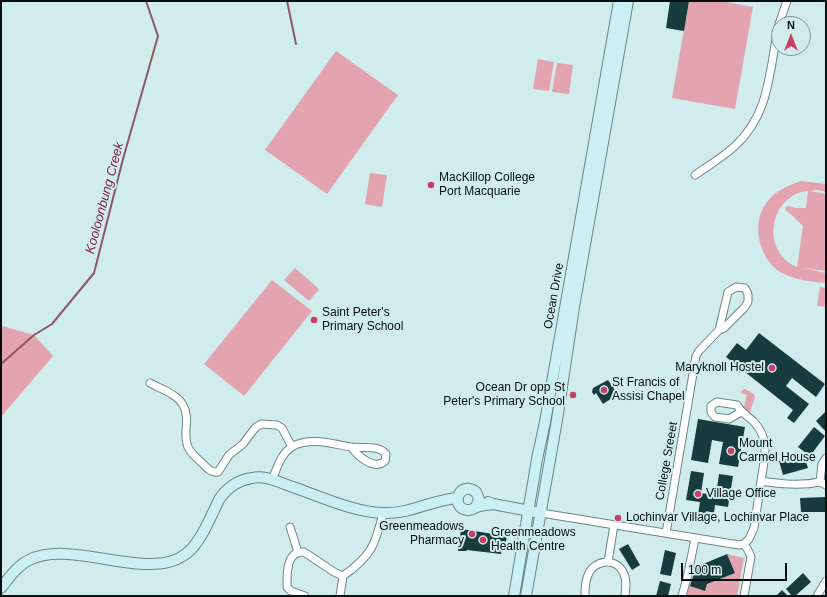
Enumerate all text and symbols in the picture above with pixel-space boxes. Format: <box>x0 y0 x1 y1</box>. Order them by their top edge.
north arrow <box>771 16 811 56</box>
text: N <box>787 19 795 31</box>
water label: Kooloonbung Creek <box>83 140 127 256</box>
place label: MacKillop College Port Macquarie <box>439 171 535 199</box>
marker: MacKillop College Port Macquarie <box>426 180 436 190</box>
street label: Ocean Drive <box>541 262 567 330</box>
place label: Saint Peter's Primary School <box>322 306 403 334</box>
marker: Saint Peter's Primary School <box>309 315 319 325</box>
place label: Maryknoll Hostel <box>675 361 764 375</box>
marker: Maryknoll Hostel <box>767 363 777 373</box>
place label: St Francis of Assisi Chapel <box>612 376 685 404</box>
place label: Ocean Dr opp St Peter's Primary School <box>443 381 565 409</box>
marker: St Francis of Assisi Chapel <box>599 385 609 395</box>
marker: Ocean Dr opp St Peter's Primary School <box>568 390 578 400</box>
street label: College Sreeet <box>653 421 681 501</box>
place label: Mount Carmel House <box>739 437 816 465</box>
marker: Mount Carmel House <box>726 446 736 456</box>
place label: Village Office <box>706 487 776 501</box>
marker: Village Office <box>693 489 703 499</box>
place label: Lochinvar Village, Lochinvar Place <box>626 511 809 525</box>
marker: Lochinvar Village, Lochinvar Place <box>613 513 623 523</box>
place label: Greenmeadows Pharmacy <box>379 520 464 548</box>
place label: Greenmeadows Health Centre <box>491 526 576 554</box>
marker: Greenmeadows Pharmacy <box>467 529 477 539</box>
marker: Greenmeadows Health Centre <box>478 535 488 545</box>
scale bar <box>683 555 789 581</box>
text: 100 m <box>688 563 721 577</box>

